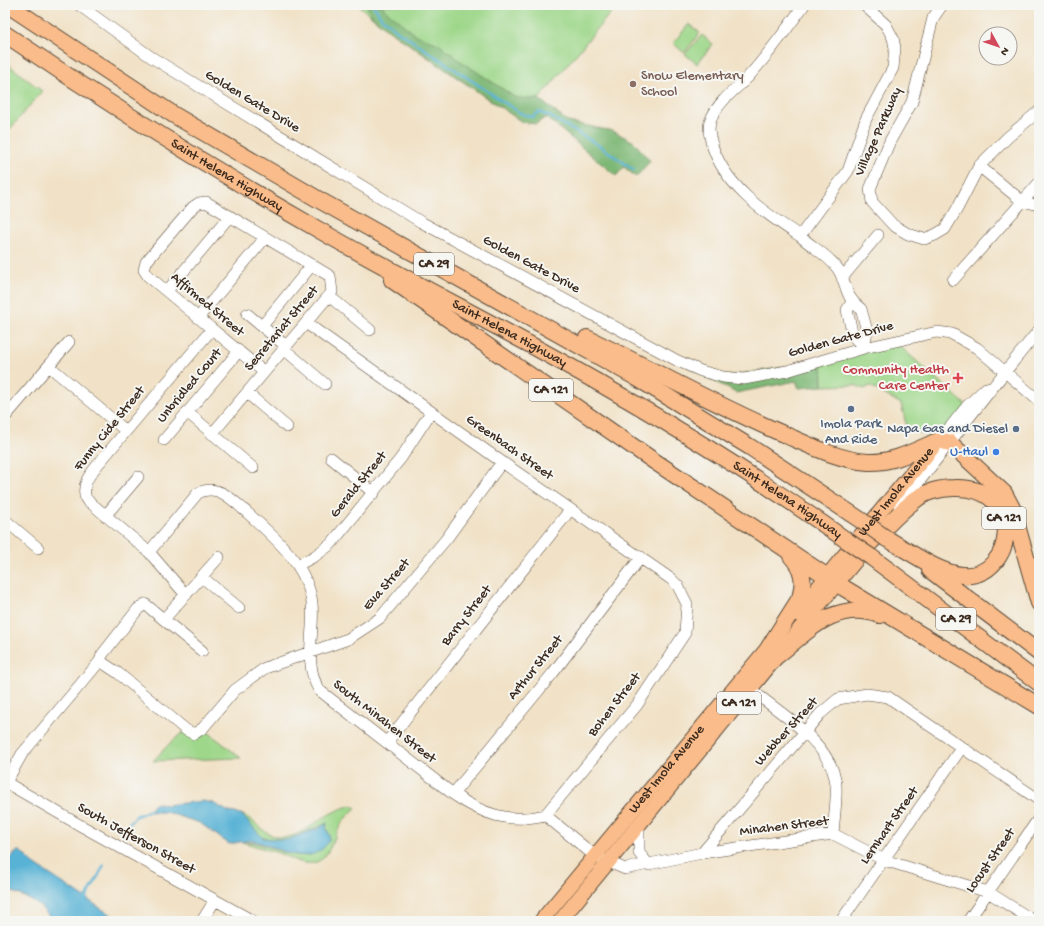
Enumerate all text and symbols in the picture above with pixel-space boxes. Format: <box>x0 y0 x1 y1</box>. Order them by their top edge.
north arrow <box>978 26 1018 66</box>
text: N <box>997 45 1011 58</box>
street label: Golden Gate Drive <box>201 67 303 137</box>
place label: Snow Elementary School <box>641 68 744 101</box>
marker: Snow Elementary School <box>628 79 638 89</box>
street label: Village Parkway <box>851 85 906 180</box>
street label: Saint Helena Highway <box>167 135 286 216</box>
street label: Golden Gate Drive <box>479 232 583 298</box>
road number: CA 29 <box>414 253 454 275</box>
street label: Affirmed Street <box>167 269 248 342</box>
street label: Secretariat Street <box>241 282 323 375</box>
street label: Saint Helena Highway <box>449 296 570 372</box>
street label: Golden Gate Drive <box>787 318 896 362</box>
street label: Unbridled Court <box>154 344 227 427</box>
place label: Community Health Care Center <box>843 362 950 395</box>
marker: Community Health Care Center <box>952 372 964 384</box>
road number: CA 121 <box>529 379 573 401</box>
street label: Funny Cide Street <box>70 382 150 476</box>
marker: Imola Park And Ride <box>846 404 856 414</box>
street label: Greenbach Street <box>462 412 557 485</box>
place label: Imola Park And Ride <box>820 416 883 449</box>
place label: Napa Gas and Diesel <box>887 421 1008 438</box>
marker: Napa Gas and Diesel <box>1011 424 1021 434</box>
street label: West Imola Avenue <box>855 443 938 540</box>
place label: U-Haul <box>950 444 988 461</box>
street label: Gerald Street <box>327 447 392 522</box>
marker: U-Haul <box>991 447 1001 457</box>
street label: Saint Helena Highway <box>729 457 845 543</box>
road number: CA 121 <box>982 507 1026 529</box>
street label: Eva Street <box>360 555 415 614</box>
street label: Barry Street <box>437 581 497 651</box>
road number: CA 29 <box>936 608 976 630</box>
street label: Arthur Street <box>505 631 568 704</box>
street label: Bohen Street <box>584 669 646 741</box>
street label: South Minahen Street <box>329 676 440 768</box>
road number: CA 121 <box>717 692 761 714</box>
street label: Webber Street <box>752 693 823 770</box>
street label: West Imola Avenue <box>625 721 709 817</box>
street label: Lernhart Street <box>857 783 924 868</box>
street label: South Jefferson Street <box>74 800 199 879</box>
street label: Minahen Street <box>739 813 831 841</box>
street label: Locust Street <box>962 824 1020 897</box>

